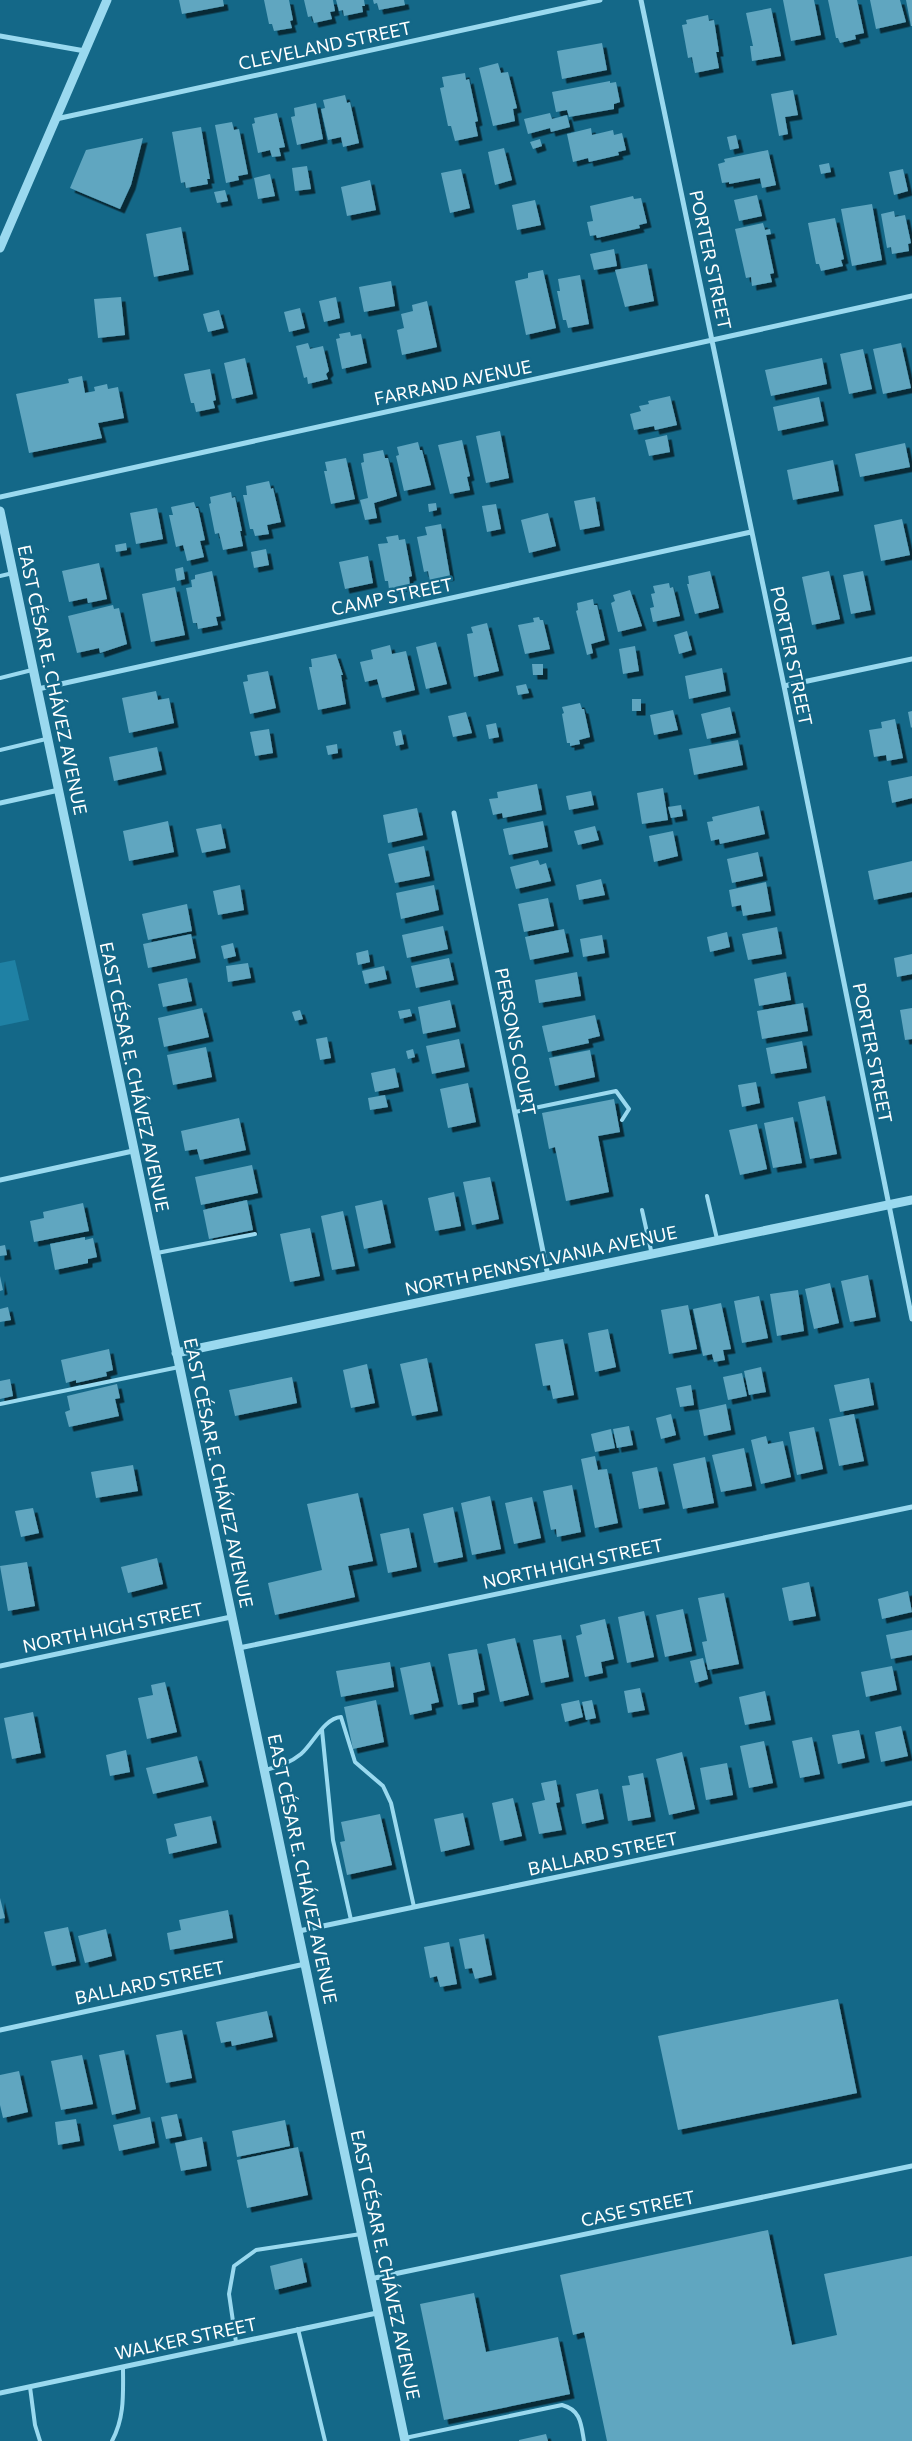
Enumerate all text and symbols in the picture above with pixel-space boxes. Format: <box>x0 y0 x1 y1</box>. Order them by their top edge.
street label: CLEVELAND STREET <box>236 16 413 74</box>
street label: PORTER STREET <box>685 188 737 332</box>
street label: FARRAND AVENUE <box>372 355 534 409</box>
street label: EAST CÉSAR E. CHÁVEZ AVENUE <box>14 543 92 817</box>
street label: CAMP STREET <box>329 572 455 620</box>
street label: PORTER STREET <box>766 584 818 728</box>
street label: EAST CÉSAR E. CHÁVEZ AVENUE <box>96 940 174 1214</box>
street label: PERSONS COURT <box>491 966 541 1118</box>
street label: PORTER STREET <box>849 981 897 1125</box>
street label: NORTH PENNSYLVANIA AVENUE <box>403 1220 679 1300</box>
street label: EAST CÉSAR E. CHÁVEZ AVENUE <box>180 1336 258 1610</box>
street label: NORTH HIGH STREET <box>481 1533 665 1593</box>
street label: NORTH HIGH STREET <box>21 1597 205 1657</box>
street label: EAST CÉSAR E. CHÁVEZ AVENUE <box>264 1732 342 2006</box>
street label: BALLARD STREET <box>526 1826 680 1880</box>
street label: BALLARD STREET <box>73 1955 227 2009</box>
street label: EAST CÉSAR E. CHÁVEZ AVENUE <box>347 2128 425 2402</box>
street label: CASE STREET <box>579 2185 697 2231</box>
street label: WALKER STREET <box>113 2312 259 2364</box>

